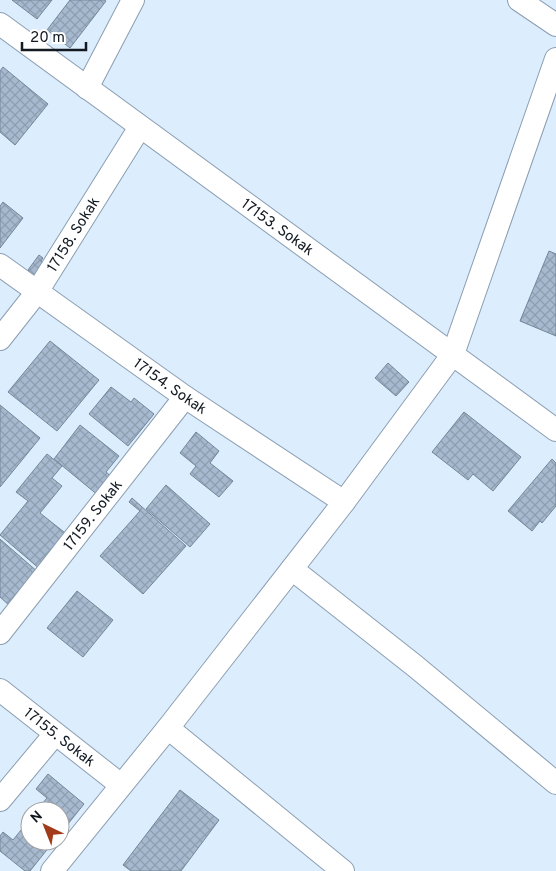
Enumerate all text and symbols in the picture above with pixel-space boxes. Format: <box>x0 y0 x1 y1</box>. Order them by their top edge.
scale bar <box>22 20 86 52</box>
text: 20 m <box>30 29 65 48</box>
street label: 17158. Sokak <box>44 194 105 276</box>
street label: 17153. Sokak <box>237 195 317 261</box>
street label: 17154. Sokak <box>129 355 210 420</box>
street label: 17159. Sokak <box>60 477 127 555</box>
street label: 17155. Sokak <box>19 704 98 772</box>
north arrow <box>20 801 70 851</box>
text: N <box>28 808 47 827</box>

